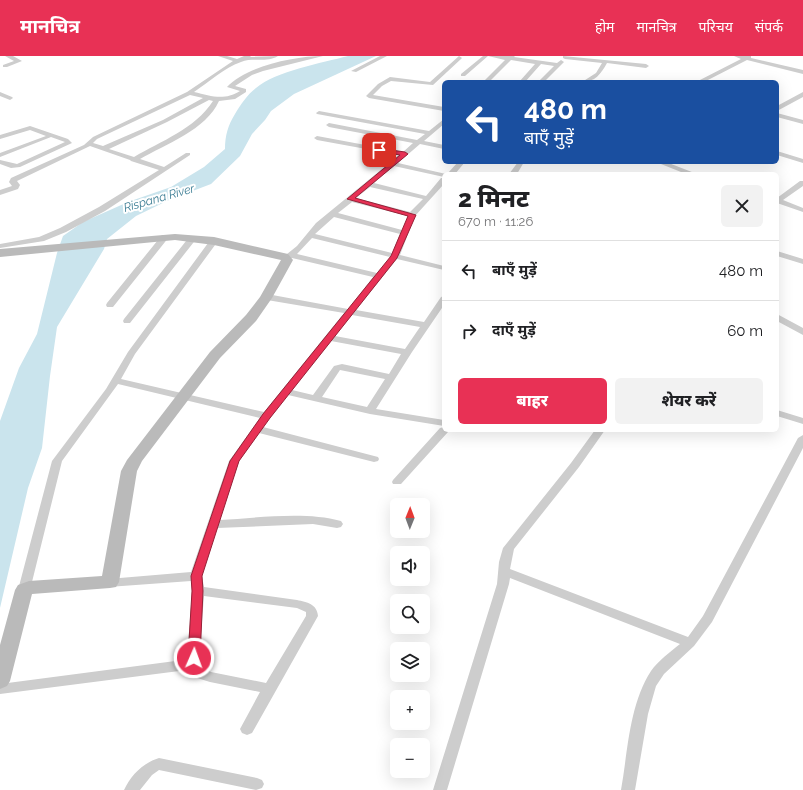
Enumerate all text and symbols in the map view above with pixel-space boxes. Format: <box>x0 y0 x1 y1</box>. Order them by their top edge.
text: मानचित्र <box>20 15 80 37</box>
text: होम <box>595 19 614 35</box>
text: मानचित्र <box>636 19 677 35</box>
text: परिचय <box>699 19 733 35</box>
text: संपर्क <box>755 19 783 35</box>
text: 480 m <box>524 93 607 126</box>
icon: left <box>458 96 510 148</box>
text: बाएँ मुड़ें <box>524 127 574 148</box>
pin <box>362 133 396 167</box>
icon: arrive <box>368 139 390 161</box>
water label: Rispana River <box>122 181 197 215</box>
text: 2 मिनट <box>458 184 529 213</box>
button: close <box>721 185 763 227</box>
text: 670 m · 11:26 <box>458 214 533 229</box>
icon: left <box>458 260 480 282</box>
text: बाएँ मुड़ें <box>492 261 537 279</box>
text: 480 m <box>719 262 763 280</box>
icon: right <box>458 320 480 342</box>
text: दाएँ मुड़ें <box>492 321 536 339</box>
text: 60 m <box>727 322 763 340</box>
button: बाहर <box>458 378 607 424</box>
button: शेयर करें <box>615 378 763 424</box>
north arrow <box>390 498 430 538</box>
map controls <box>390 498 430 778</box>
button: sound <box>390 546 430 586</box>
button: search <box>390 594 430 634</box>
position arrow <box>173 637 215 679</box>
button: layers <box>390 642 430 682</box>
button: + <box>390 690 430 730</box>
button: − <box>390 738 430 778</box>

